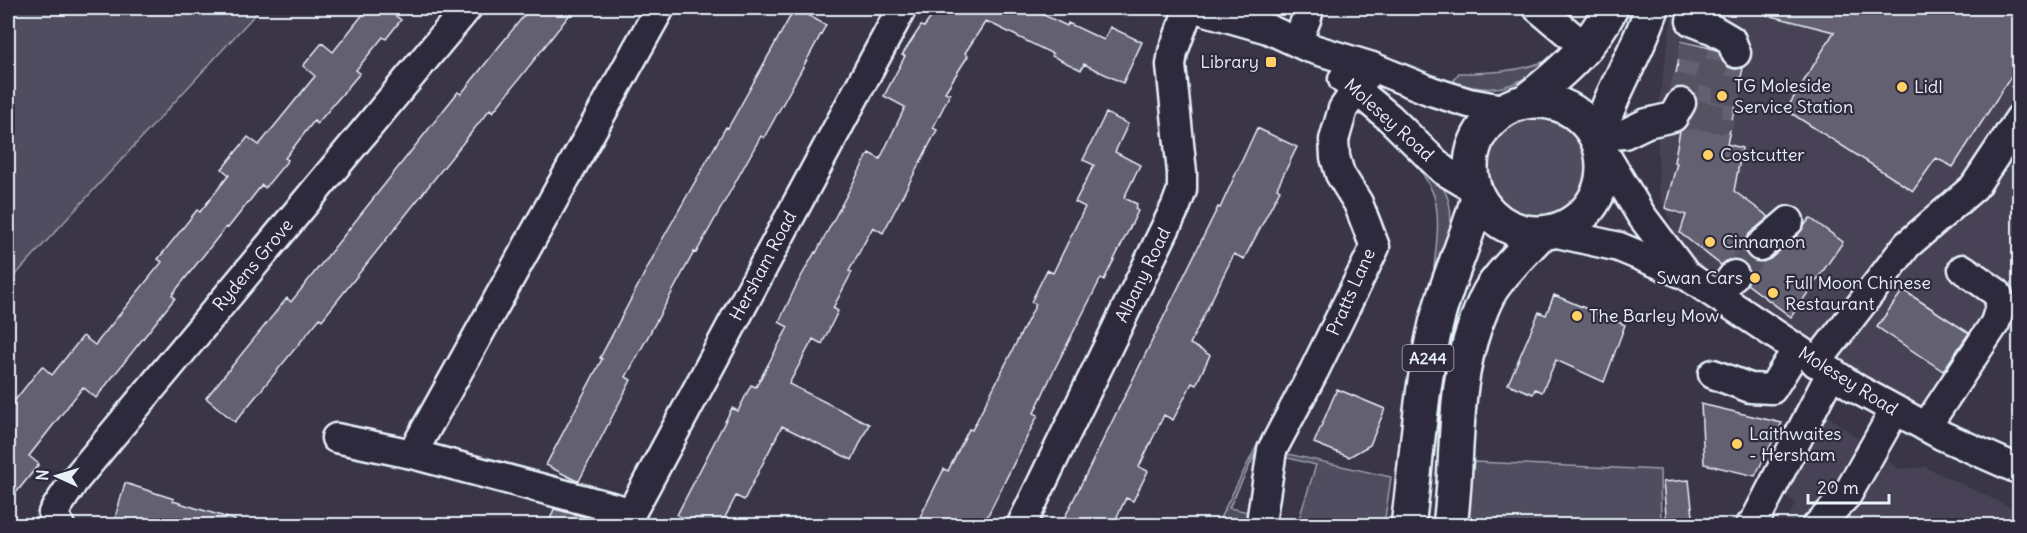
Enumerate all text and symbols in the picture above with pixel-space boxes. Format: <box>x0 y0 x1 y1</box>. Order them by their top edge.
place label: Library <box>1200 50 1259 73</box>
marker: Library <box>1264 55 1278 69</box>
street label: Molesey Road <box>1340 73 1439 166</box>
place label: TG Moleside Service Station <box>1734 74 1853 118</box>
place label: Lidl <box>1914 75 1942 98</box>
marker: Lidl <box>1895 80 1909 94</box>
marker: TG Moleside Service Station <box>1715 89 1729 103</box>
place label: Costcutter <box>1720 143 1805 166</box>
marker: Costcutter <box>1701 148 1715 162</box>
street label: Hersham Road <box>724 207 801 325</box>
street label: Rydens Grove <box>207 214 298 316</box>
street label: Albany Road <box>1110 223 1176 326</box>
place label: Cinnamon <box>1722 230 1805 253</box>
marker: Cinnamon <box>1703 235 1717 249</box>
street label: Pratts Lane <box>1321 245 1380 339</box>
place label: Swan Cars <box>1657 266 1743 289</box>
marker: Swan Cars <box>1748 271 1762 285</box>
place label: Full Moon Chinese Restaurant <box>1785 271 1931 315</box>
marker: Full Moon Chinese Restaurant <box>1766 286 1780 300</box>
place label: The Barley Mow <box>1589 304 1719 327</box>
marker: The Barley Mow <box>1570 309 1584 323</box>
street label: Molesey Road <box>1794 341 1903 420</box>
road number: A244 <box>1402 345 1454 371</box>
place label: Laithwaites - Hersham <box>1749 422 1842 466</box>
marker: Laithwaites - Hersham <box>1730 437 1744 451</box>
north arrow <box>27 446 87 506</box>
scale bar <box>1808 467 1889 505</box>
text: N <box>32 469 52 481</box>
text: 20 m <box>1817 476 1859 499</box>

